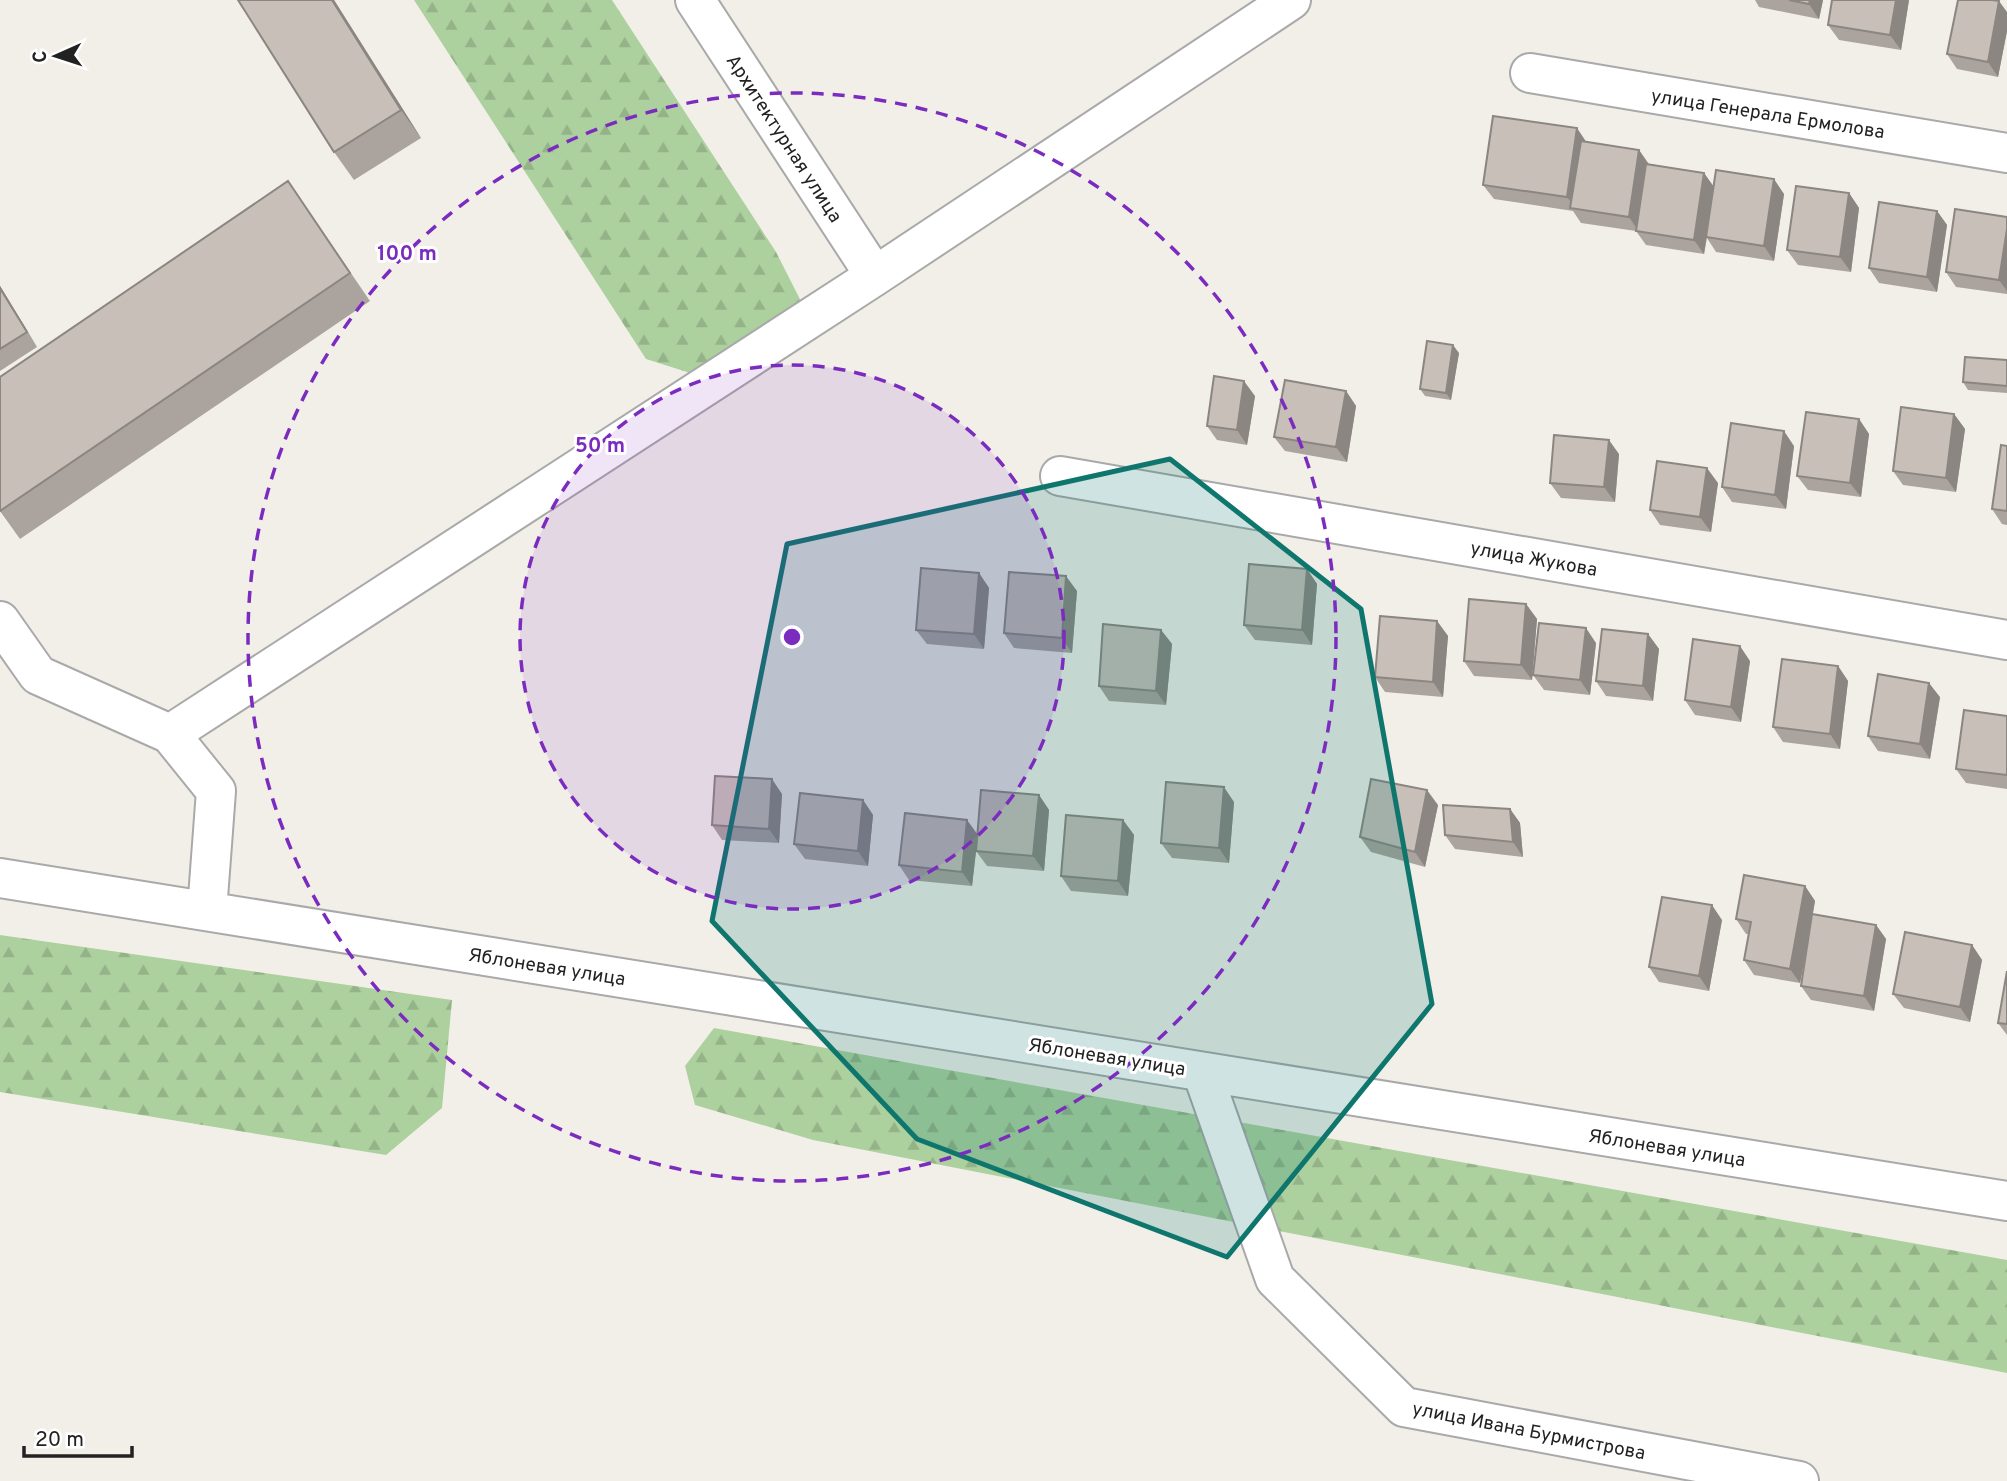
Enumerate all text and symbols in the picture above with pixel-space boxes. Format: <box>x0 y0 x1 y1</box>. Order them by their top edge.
north arrow <box>21 21 91 91</box>
text: С <box>29 50 53 63</box>
street label: Архитектурная улица <box>720 51 847 228</box>
street label: улица Генерала Ермолова <box>1649 85 1886 145</box>
text: 100 m <box>377 241 437 268</box>
text: 50 m <box>575 433 625 460</box>
street label: улица Жукова <box>1468 537 1599 583</box>
centre of rings <box>780 625 804 649</box>
street label: Яблоневая улица <box>466 944 627 992</box>
street label: Яблоневая улица <box>1026 1034 1187 1082</box>
street label: Яблоневая улица <box>1586 1125 1747 1173</box>
street label: улица Ивана Бурмистрова <box>1410 1398 1647 1466</box>
scale bar <box>24 1414 133 1458</box>
text: 20 m <box>35 1427 84 1454</box>

